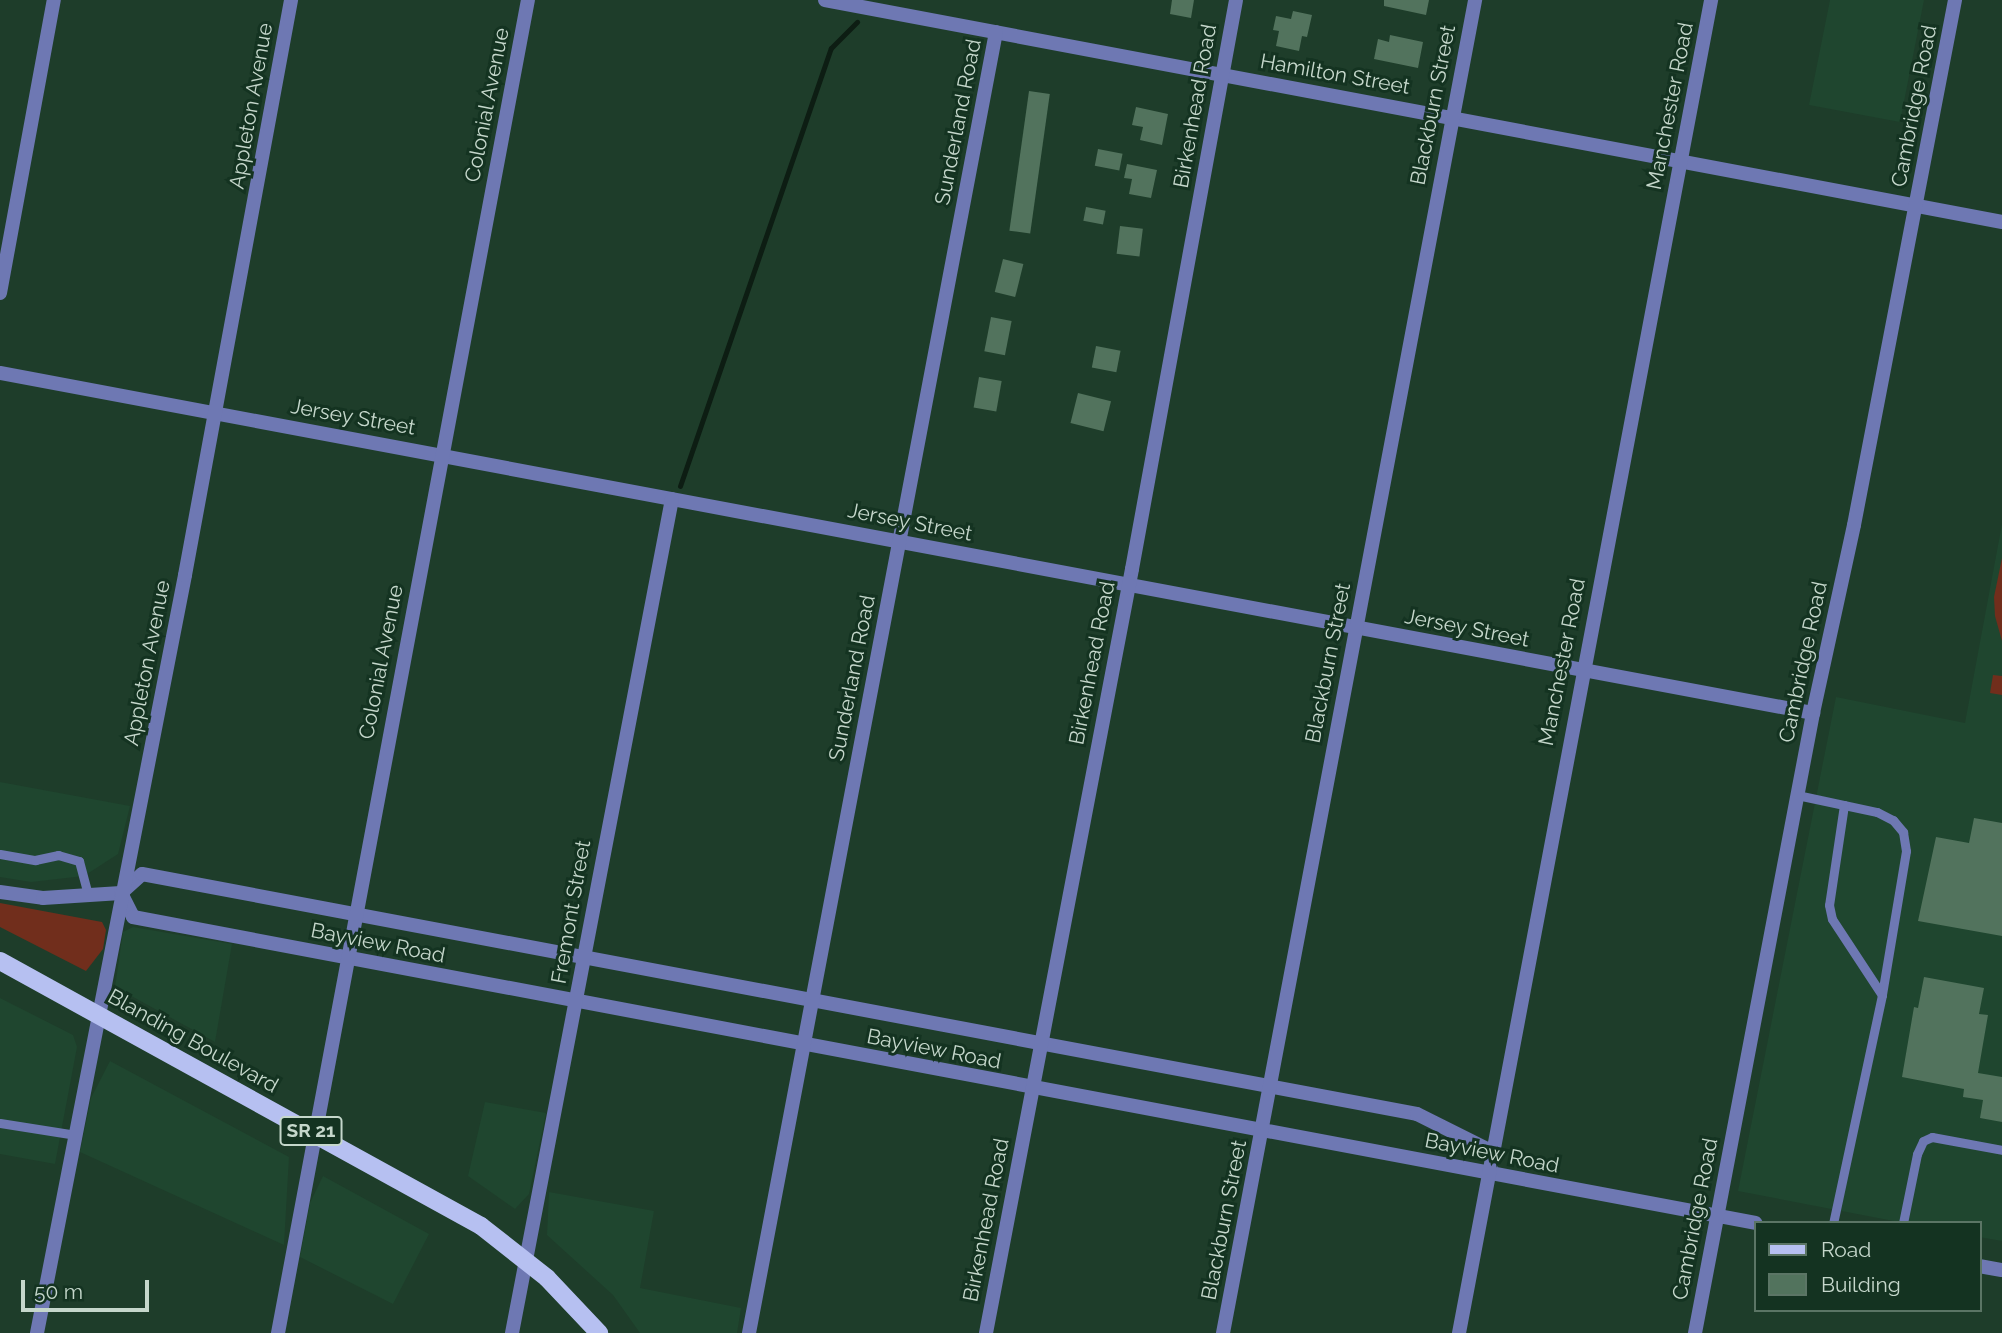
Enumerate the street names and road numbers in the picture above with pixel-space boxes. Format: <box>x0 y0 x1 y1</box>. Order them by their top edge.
street label: Manchester Road <box>1641 20 1699 192</box>
street label: Appleton Avenue <box>224 21 278 191</box>
street label: Birkenhead Road <box>1168 22 1222 190</box>
street label: Blackburn Street <box>1405 23 1461 187</box>
street label: Cambridge Road <box>1886 23 1942 189</box>
street label: Colonial Avenue <box>460 25 514 185</box>
street label: Sunderland Road <box>930 37 986 207</box>
street label: Hamilton Street <box>1258 48 1412 100</box>
street label: Jersey Street <box>288 394 418 440</box>
street label: Jersey Street <box>845 498 975 546</box>
street label: Manchester Road <box>1533 576 1591 748</box>
street label: Appleton Avenue <box>119 578 175 748</box>
street label: Birkenhead Road <box>1064 579 1120 747</box>
street label: Cambridge Road <box>1774 579 1832 745</box>
street label: Blackburn Street <box>1300 581 1356 745</box>
street label: Colonial Avenue <box>354 582 408 742</box>
street label: Sunderland Road <box>824 593 880 763</box>
street label: Jersey Street <box>1402 604 1532 652</box>
street label: Fremont Street <box>546 838 596 986</box>
street label: Bayview Road <box>308 918 448 968</box>
street label: Blanding Boulevard <box>103 984 283 1098</box>
street label: Bayview Road <box>864 1024 1004 1074</box>
road number: SR 21 <box>280 1116 342 1147</box>
street label: Bayview Road <box>1422 1128 1562 1178</box>
street label: Birkenhead Road <box>958 1136 1014 1304</box>
street label: Cambridge Road <box>1667 1136 1723 1302</box>
street label: Blackburn Street <box>1196 1138 1252 1302</box>

